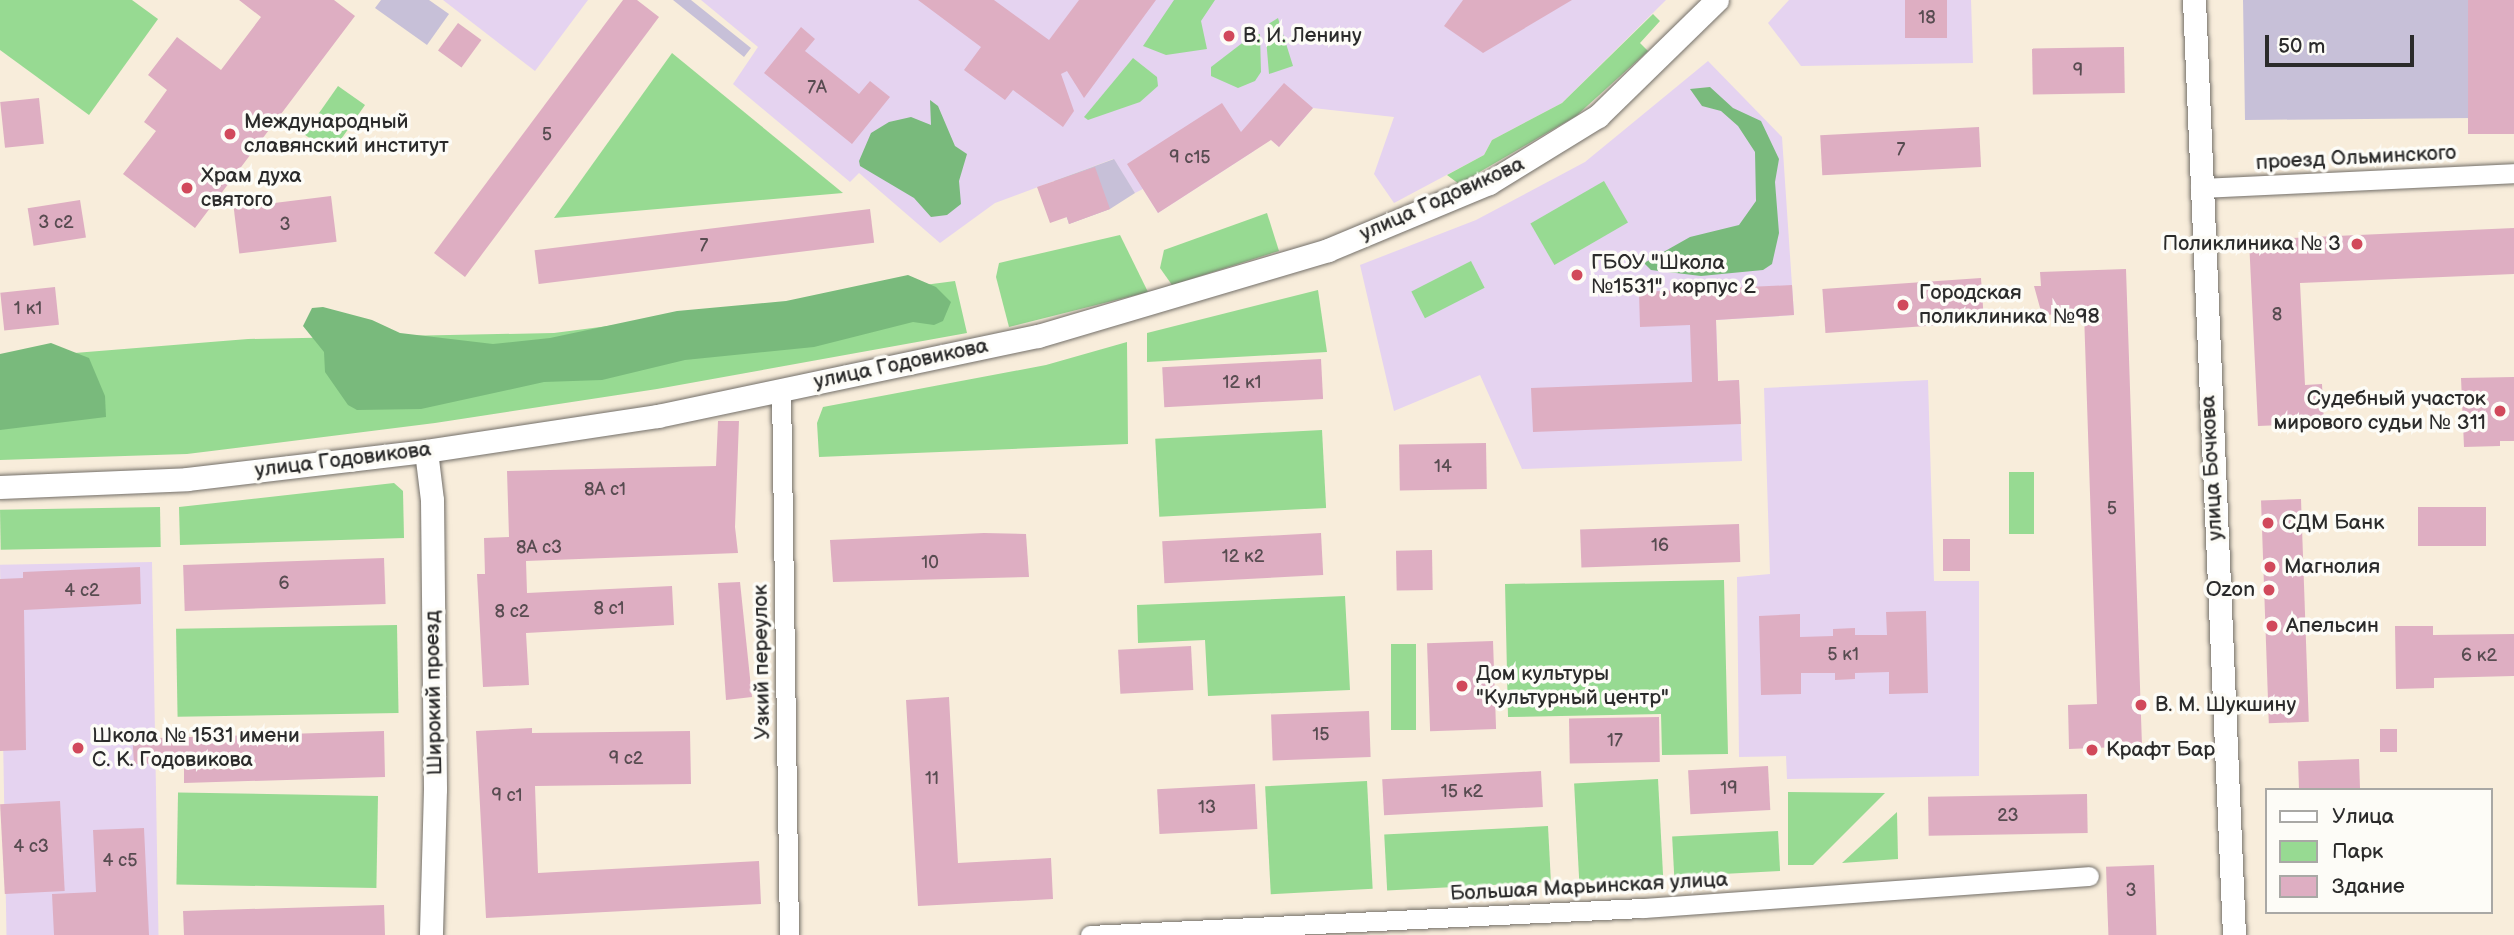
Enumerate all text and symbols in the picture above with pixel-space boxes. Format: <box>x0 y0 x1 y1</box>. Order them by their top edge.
house number: 18 <box>1918 7 1936 29</box>
scale bar <box>2269 21 2418 65</box>
place label: В. И. Ленину <box>1243 23 1362 49</box>
marker: В. И. Ленину <box>1221 28 1237 44</box>
text: 50 m <box>2278 34 2325 59</box>
house number: 9 <box>2073 60 2083 82</box>
house number: 7А <box>807 77 827 99</box>
place label: Международный славянский институт <box>244 109 449 159</box>
house number: 5 <box>542 124 552 146</box>
marker: Международный славянский институт <box>222 126 238 142</box>
house number: 7 <box>1897 139 1905 161</box>
street label: проезд Ольминского <box>2255 140 2457 176</box>
house number: 9 с15 <box>1169 147 1211 169</box>
street label: улица Годовикова <box>1356 151 1528 247</box>
place label: Храм духа святого <box>201 163 302 213</box>
marker: Храм духа святого <box>179 180 195 196</box>
house number: 3 с2 <box>38 212 74 234</box>
house number: 3 <box>279 214 291 236</box>
place label: Поликлиника № 3 <box>2162 231 2341 257</box>
marker: Поликлиника № 3 <box>2347 234 2367 254</box>
house number: 7 <box>700 235 708 257</box>
place label: ГБОУ "Школа №1531", корпус 2 <box>1591 250 1756 300</box>
marker: ГБОУ "Школа №1531", корпус 2 <box>1569 267 1585 283</box>
place label: Городская поликлиника №98 <box>1919 280 2100 330</box>
marker: Городская поликлиника №98 <box>1893 295 1913 315</box>
house number: 1 к1 <box>14 298 42 320</box>
house number: 8 <box>2272 304 2282 326</box>
street label: улица Годовикова <box>812 333 990 395</box>
house number: 12 к1 <box>1223 372 1261 394</box>
place label: Судебный участок мирового судьи № 311 <box>2273 386 2486 436</box>
street label: улица Бочкова <box>2196 395 2228 541</box>
marker: Судебный участок мирового судьи № 311 <box>2492 403 2508 419</box>
street label: улица Годовикова <box>253 437 433 483</box>
house number: 14 <box>1434 456 1452 478</box>
house number: 8А с1 <box>584 479 626 501</box>
house number: 5 <box>2107 498 2117 520</box>
place label: СДМ Банк <box>2282 510 2384 536</box>
marker: СДМ Банк <box>2260 515 2276 531</box>
house number: 16 <box>1651 535 1669 557</box>
house number: 8А с3 <box>516 537 562 559</box>
house number: 12 к2 <box>1222 546 1264 568</box>
house number: 10 <box>921 552 939 574</box>
place label: Магнолия <box>2284 554 2380 580</box>
marker: Магнолия <box>2262 559 2278 575</box>
house number: 6 <box>279 573 289 595</box>
place label: Ozon <box>2206 577 2255 603</box>
house number: 4 с2 <box>64 580 100 602</box>
marker: Ozon <box>2261 582 2277 598</box>
street label: Узкий переулок <box>748 584 776 740</box>
house number: 8 с1 <box>593 598 625 620</box>
house number: 8 с2 <box>495 601 529 623</box>
street label: Широкий проезд <box>420 610 448 776</box>
place label: Апельсин <box>2286 613 2379 639</box>
marker: Апельсин <box>2264 618 2280 634</box>
house number: 5 к1 <box>1827 644 1859 666</box>
house number: 6 к2 <box>2461 645 2497 667</box>
place label: Дом культуры "Культурный центр" <box>1476 661 1669 711</box>
marker: Дом культуры "Культурный центр" <box>1454 678 1470 694</box>
place label: В. М. Шукшину <box>2155 692 2296 718</box>
marker: В. М. Шукшину <box>2133 697 2149 713</box>
place label: Школа № 1531 имени С. К. Годовикова <box>92 723 300 773</box>
house number: 15 <box>1312 724 1330 746</box>
house number: 17 <box>1607 730 1623 752</box>
place label: Крафт Бар <box>2106 737 2215 763</box>
marker: Школа № 1531 имени С. К. Годовикова <box>70 740 86 756</box>
marker: Крафт Бар <box>2084 742 2100 758</box>
house number: 9 с2 <box>609 748 643 770</box>
house number: 11 <box>925 768 939 790</box>
house number: 19 <box>1720 778 1738 800</box>
house number: 15 к2 <box>1441 781 1483 803</box>
house number: 9 с1 <box>491 785 523 807</box>
legend <box>2266 788 2493 914</box>
house number: 13 <box>1198 797 1216 819</box>
text: Улица <box>2332 804 2394 829</box>
house number: 23 <box>1997 805 2019 827</box>
house number: 4 с3 <box>13 836 49 858</box>
text: Парк <box>2332 839 2383 864</box>
house number: 4 с5 <box>103 850 137 872</box>
street label: Большая Марьинская улица <box>1449 867 1729 907</box>
text: Здание <box>2332 874 2405 899</box>
house number: 3 <box>2125 880 2137 902</box>

